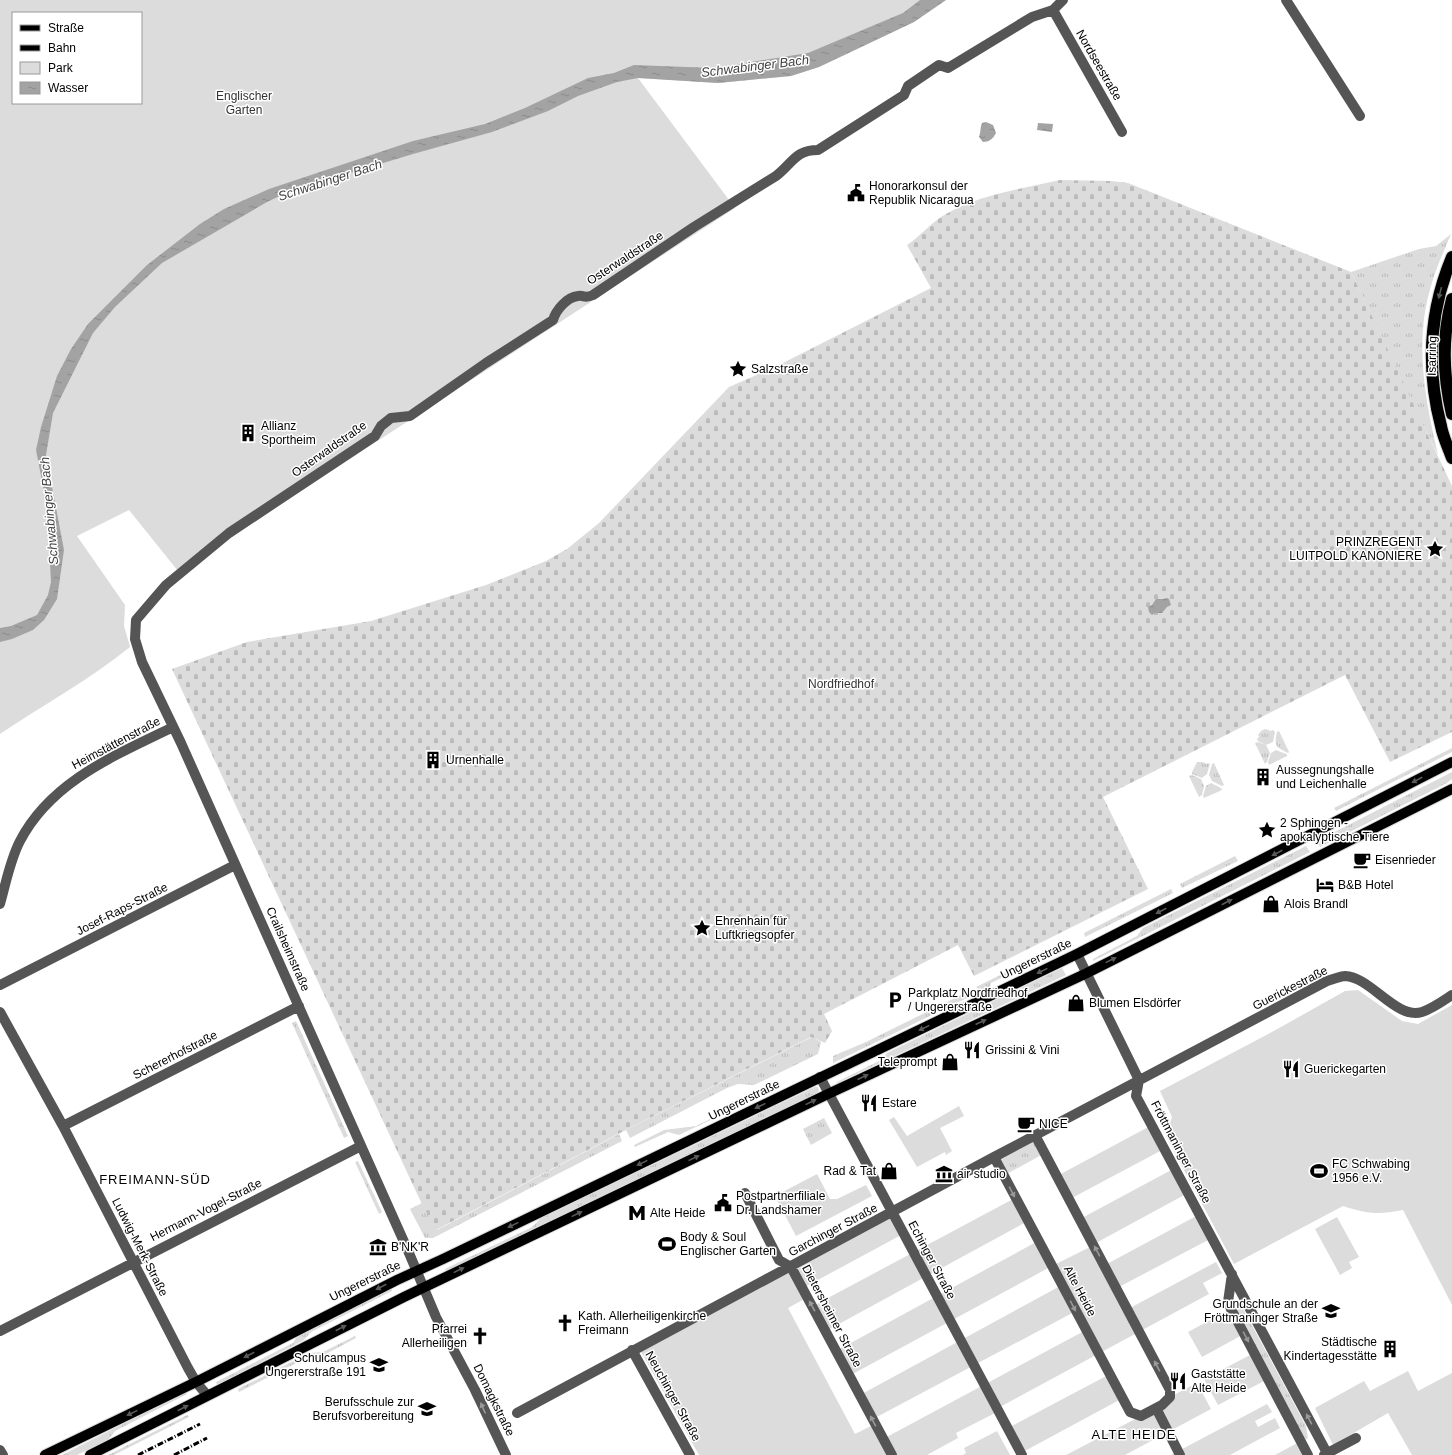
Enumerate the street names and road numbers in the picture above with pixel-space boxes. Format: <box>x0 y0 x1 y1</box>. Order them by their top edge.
street label: Nordseestraße <box>1073 27 1125 103</box>
street label: Osterwaldstraße <box>584 228 666 288</box>
street label: Isarring <box>1425 336 1439 376</box>
street label: Osterwaldstraße <box>289 418 369 480</box>
street label: Heimstättenstraße <box>69 714 163 772</box>
street label: Josef-Raps-Straße <box>74 880 170 938</box>
street label: Crailsheimstraße <box>263 905 313 994</box>
street label: Ungererstraße <box>998 936 1074 982</box>
street label: Guerickestraße <box>1250 963 1330 1013</box>
street label: Schererhofstraße <box>131 1028 220 1082</box>
street label: Ungererstraße <box>706 1077 782 1123</box>
street label: Fröttmaninger Straße <box>1148 1098 1214 1206</box>
street label: Hermann-Vogel-Straße <box>148 1176 264 1244</box>
street label: Ludwig-Merk-Straße <box>109 1195 171 1299</box>
street label: Garchinger Straße <box>786 1200 880 1259</box>
street label: Echinger Straße <box>905 1218 959 1302</box>
street label: Ungererstraße <box>327 1258 403 1304</box>
street label: Dietersheimer Straße <box>799 1262 865 1370</box>
street label: Alte Heide <box>1061 1263 1099 1319</box>
street label: Neuchinger Straße <box>642 1349 704 1444</box>
street label: Domagkstraße <box>470 1362 518 1439</box>

